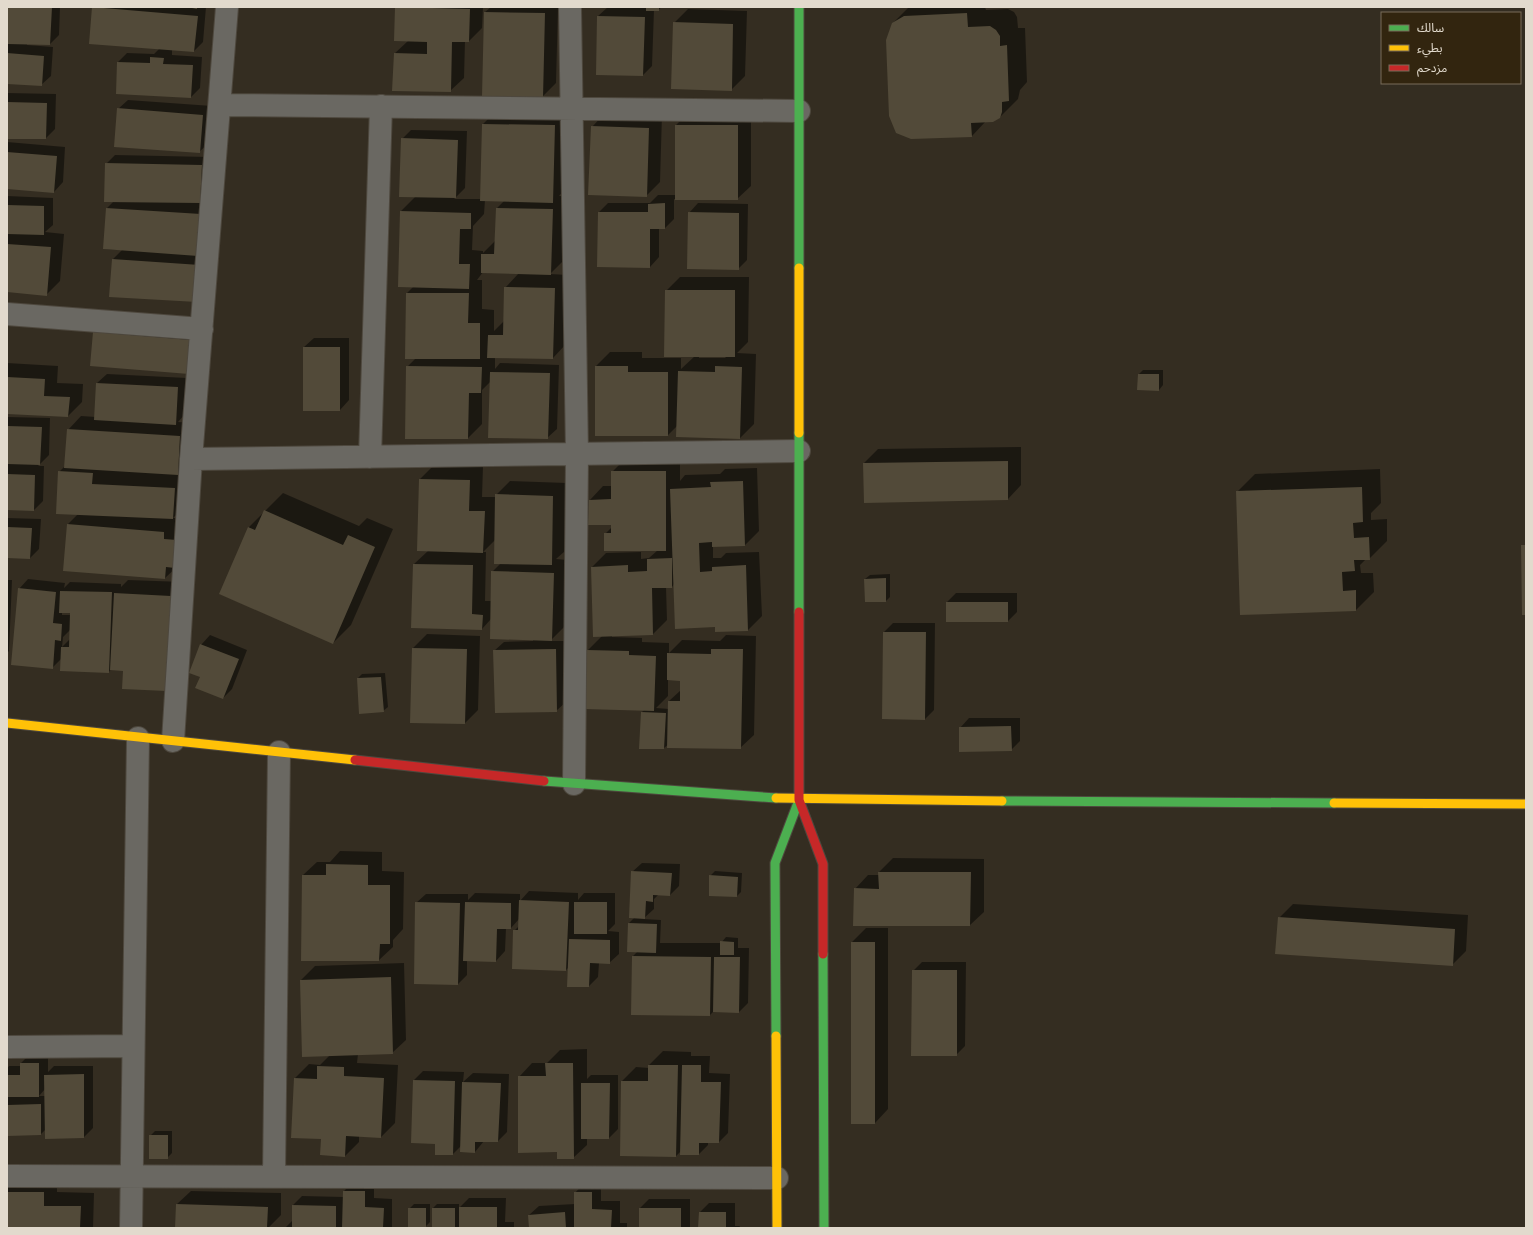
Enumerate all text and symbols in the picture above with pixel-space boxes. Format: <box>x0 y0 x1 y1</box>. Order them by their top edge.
legend <box>1381 12 1521 84</box>
text: سالك <box>1417 21 1444 35</box>
text: بطيء <box>1417 41 1443 58</box>
text: مزدحم <box>1417 61 1447 77</box>

